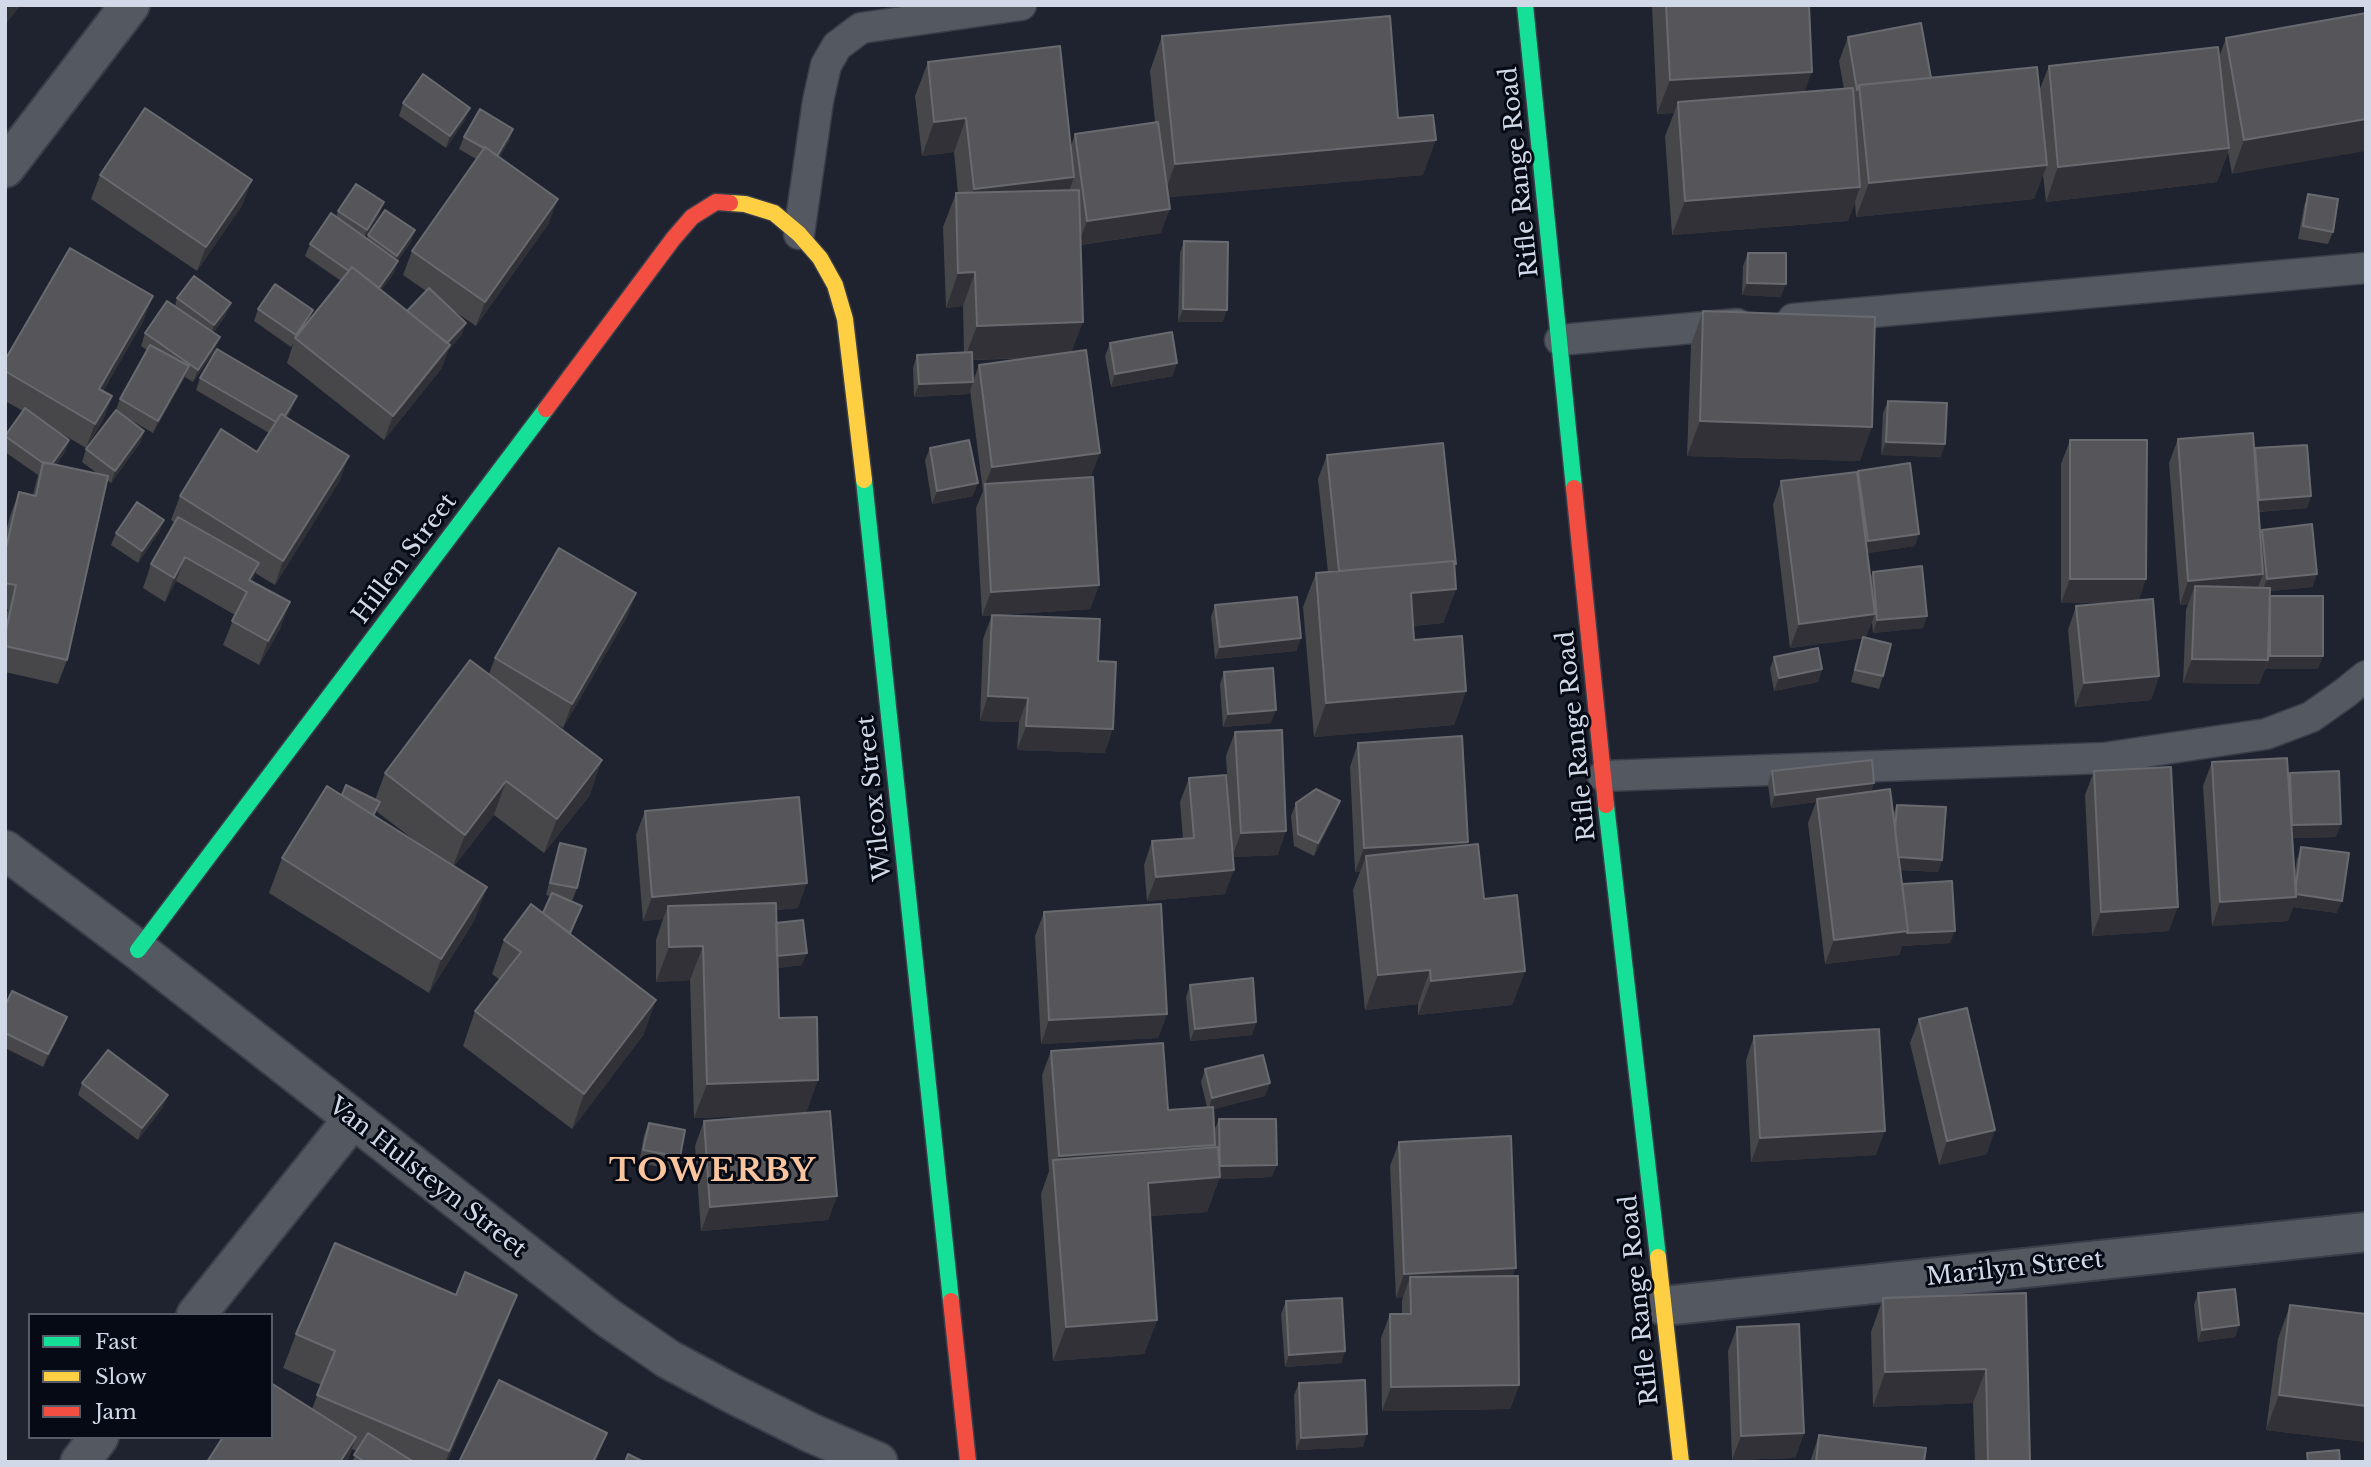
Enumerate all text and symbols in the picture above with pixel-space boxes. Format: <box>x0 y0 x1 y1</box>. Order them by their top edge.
street label: Rifle Range Road <box>1495 65 1545 279</box>
street label: Hillen Street <box>347 488 463 630</box>
street label: Rifle Range Road <box>1552 629 1602 843</box>
street label: Wilcox Street <box>852 714 898 882</box>
street label: Van Hulsteyn Street <box>322 1092 532 1264</box>
district label: TOWERBY <box>610 1153 816 1191</box>
street label: Rifle Range Road <box>1615 1193 1665 1407</box>
street label: Marilyn Street <box>1925 1245 2105 1293</box>
legend <box>28 1313 273 1439</box>
text: Fast <box>95 1329 137 1355</box>
text: Slow <box>95 1364 147 1390</box>
text: Jam <box>95 1399 137 1425</box>

